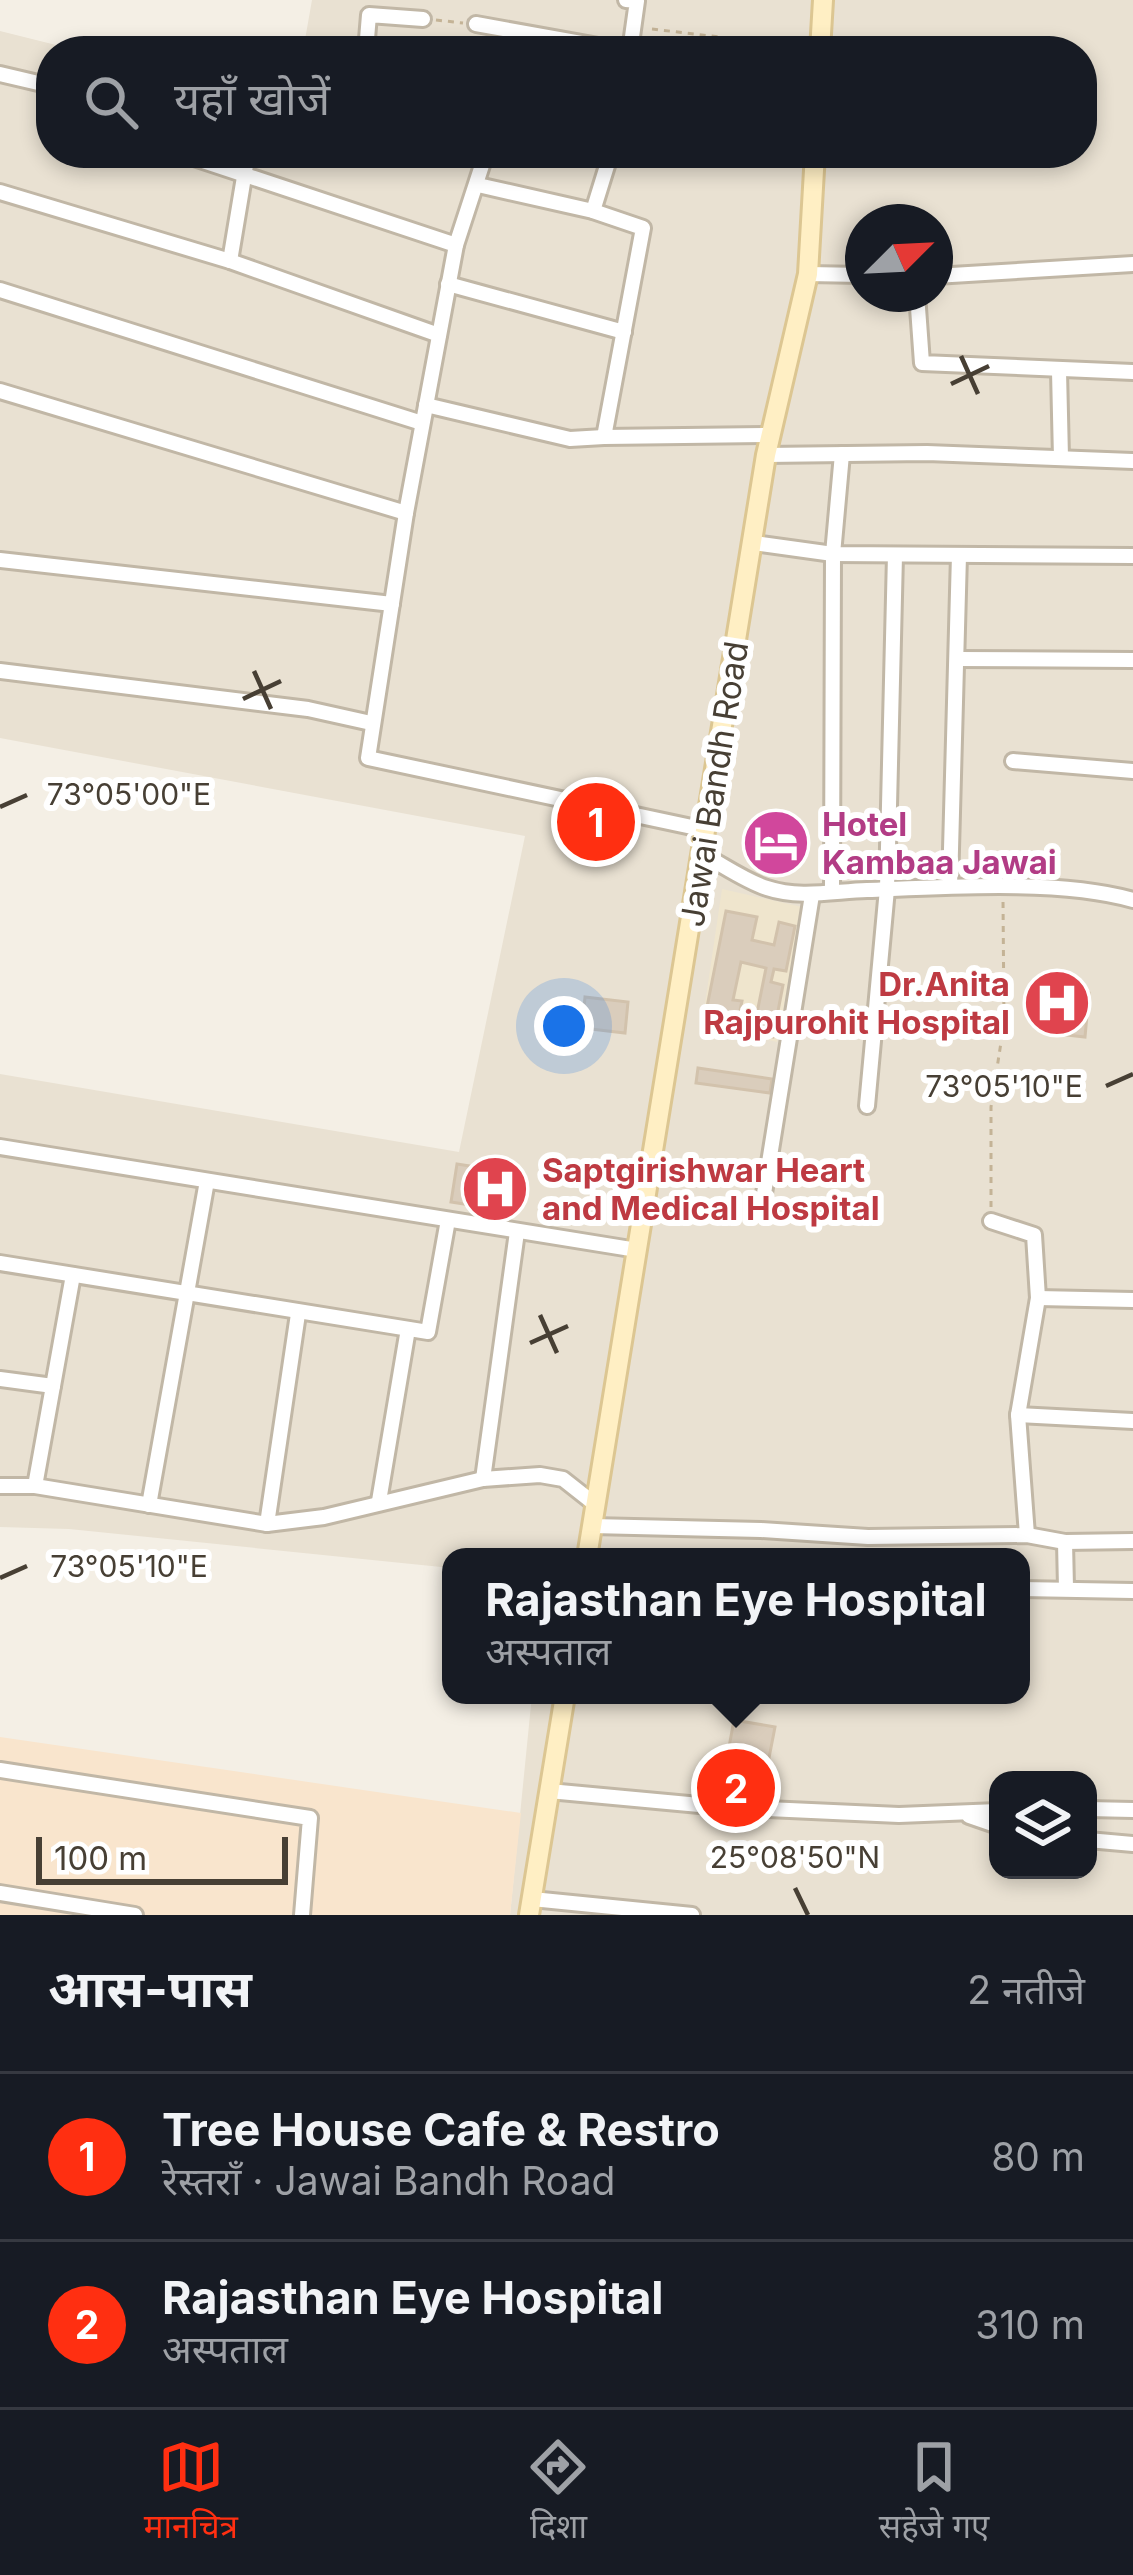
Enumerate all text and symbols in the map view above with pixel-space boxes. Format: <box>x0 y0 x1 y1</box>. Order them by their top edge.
search box <box>36 36 1097 168</box>
icon: search <box>78 69 144 135</box>
text: यहाँ खोजें <box>174 71 330 126</box>
north arrow <box>845 204 953 312</box>
street label: Jawai Bandh Road <box>672 638 756 930</box>
text: 73°05'00"E <box>47 776 211 812</box>
pin: 1 <box>557 777 635 867</box>
place label: Hotel Kambaa Jawai <box>822 804 1057 882</box>
hotel icon: Hotel Kambaa Jawai <box>741 808 811 878</box>
place label: Dr.Anita Rajpurohit Hospital <box>703 964 1010 1042</box>
hospital icon: Dr.Anita Rajpurohit Hospital <box>1022 968 1092 1038</box>
your location <box>534 996 594 1056</box>
text: 73°05'10"E <box>925 1068 1083 1104</box>
place label: Saptgirishwar Heart and Medical Hospital <box>542 1150 880 1228</box>
hospital icon: Saptgirishwar Heart and Medical Hospital <box>460 1154 530 1224</box>
text: 73°05'10"E <box>50 1548 208 1584</box>
popup <box>442 1548 1030 1704</box>
text: Rajasthan Eye Hospital <box>485 1572 987 1627</box>
text: अस्पताल <box>485 1627 611 1674</box>
pin: 2 <box>697 1743 775 1833</box>
map controls <box>989 1771 1097 1879</box>
button: layers <box>989 1771 1097 1879</box>
scale bar <box>36 1831 288 1884</box>
text: 100 m <box>54 1838 147 1878</box>
text: 25°08'50"N <box>710 1839 880 1875</box>
text: आस-पास <box>48 1958 252 2019</box>
text: 2 नतीजे <box>967 1966 1085 2013</box>
text: Tree House Cafe & Restro <box>162 2102 720 2157</box>
text: 1 <box>79 2133 95 2180</box>
text: 80 m <box>991 2133 1085 2180</box>
text: रेस्तराँ · Jawai Bandh Road <box>162 2157 615 2204</box>
text: Rajasthan Eye Hospital <box>162 2270 663 2325</box>
text: 2 <box>75 2301 99 2348</box>
text: 310 m <box>975 2301 1085 2348</box>
text: अस्पताल <box>162 2325 288 2372</box>
tab: मानचित्र <box>144 2434 238 2551</box>
tab: दिशा <box>525 2434 591 2551</box>
tab: सहेजे गए <box>879 2434 989 2551</box>

